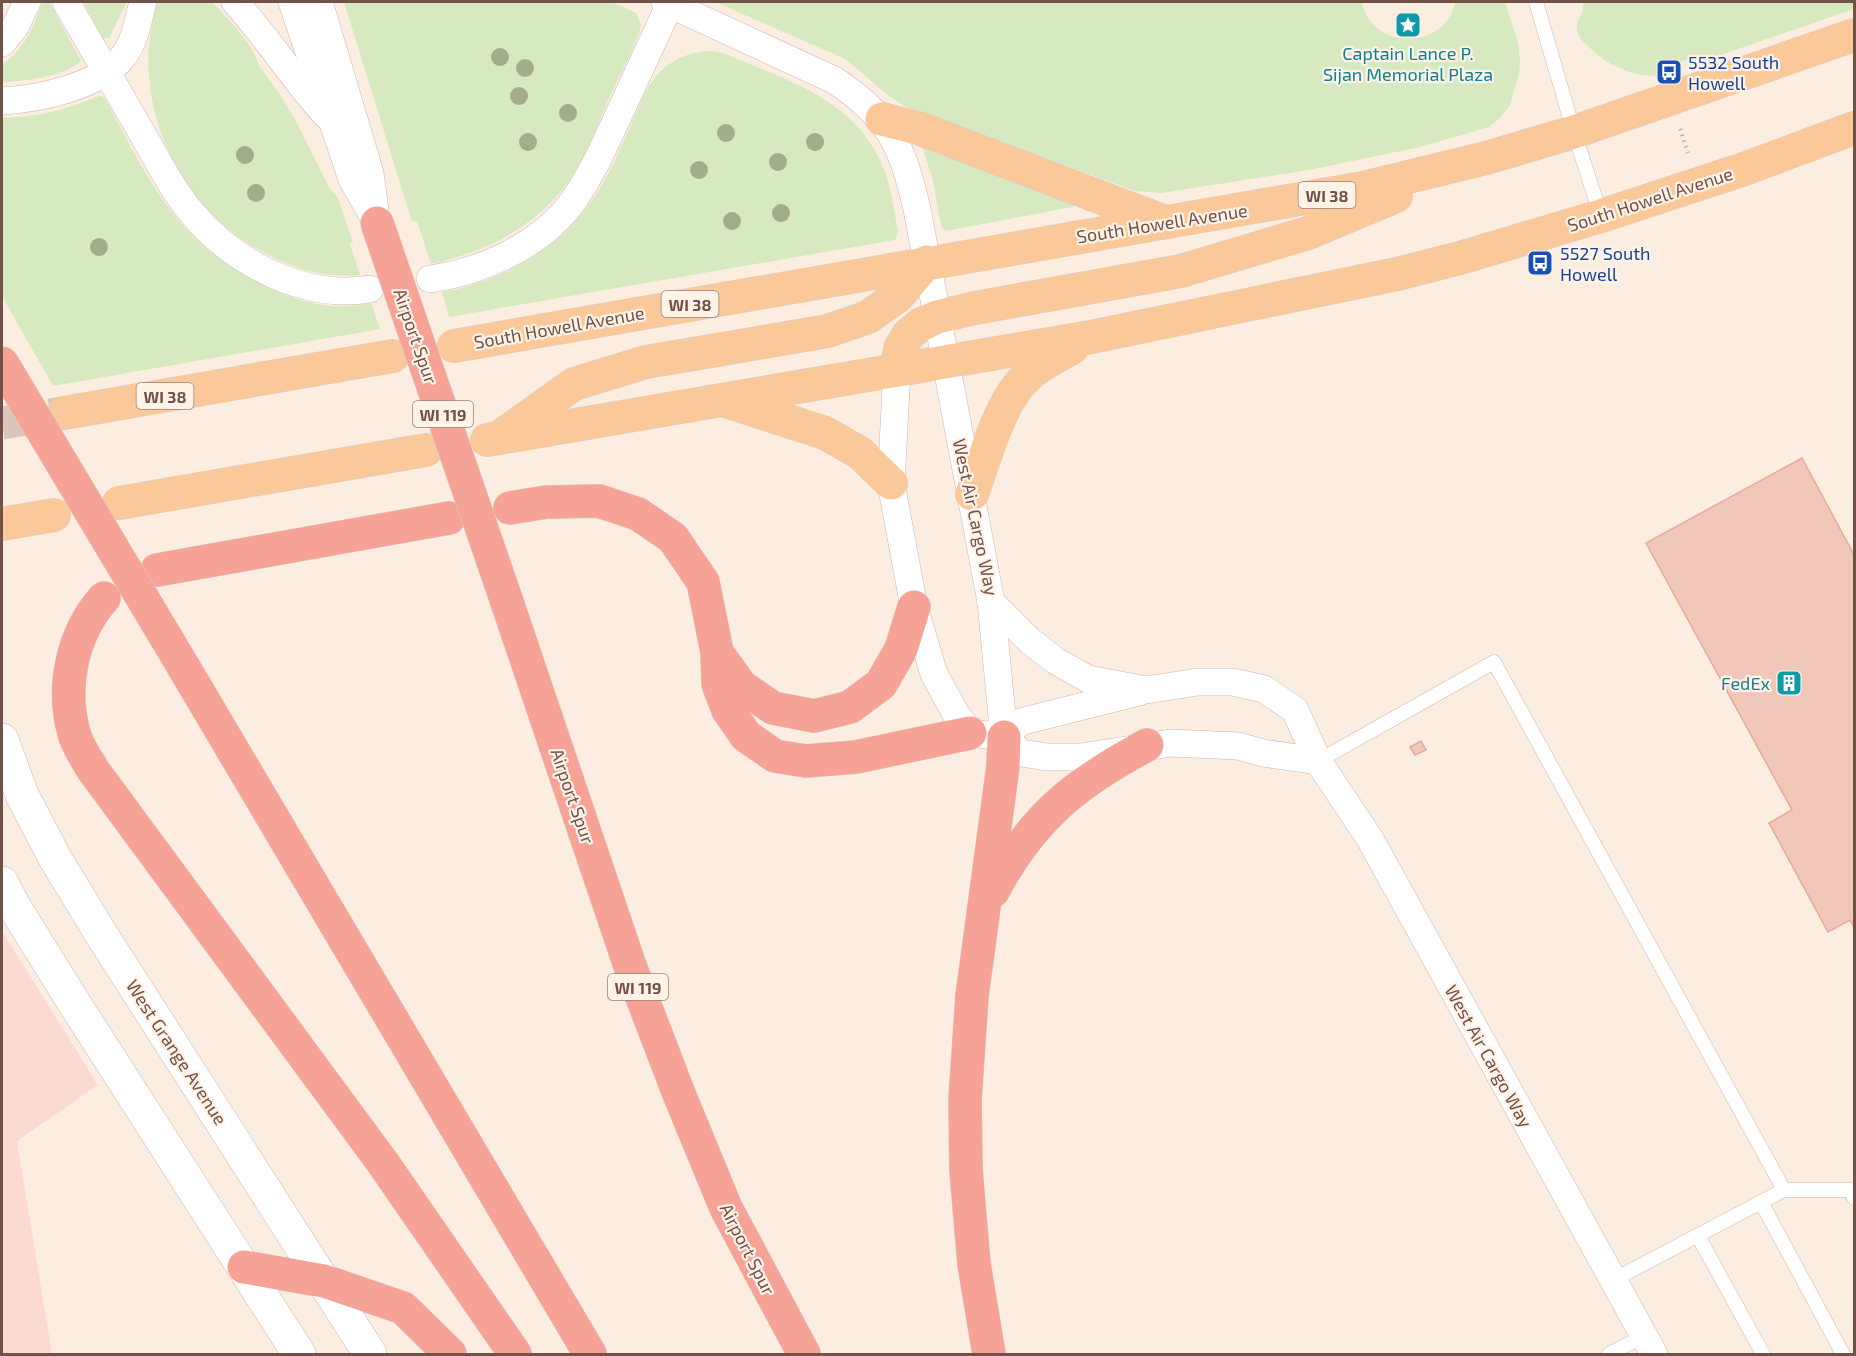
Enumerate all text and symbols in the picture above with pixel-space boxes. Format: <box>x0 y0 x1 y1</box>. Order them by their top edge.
place icon: Captain Lance P. Sijan Memorial Plaza <box>1393 10 1423 40</box>
place label: Captain Lance P. Sijan Memorial Plaza <box>1323 42 1493 85</box>
place label: 5532 South Howell <box>1688 51 1779 94</box>
bus stop icon: 5532 South Howell <box>1654 57 1684 87</box>
street label: South Howell Avenue <box>1564 162 1736 236</box>
road number: WI 38 <box>1298 182 1356 208</box>
street label: South Howell Avenue <box>1075 199 1249 247</box>
place label: 5527 South Howell <box>1560 242 1651 285</box>
bus stop icon: 5527 South Howell <box>1525 248 1555 278</box>
street label: Airport Spur <box>389 285 443 387</box>
road number: WI 38 <box>662 291 718 317</box>
street label: South Howell Avenue <box>472 301 646 353</box>
road number: WI 38 <box>136 383 194 409</box>
road number: WI 119 <box>413 401 473 427</box>
street label: West Air Cargo Way <box>949 436 1003 598</box>
building icon: FedEx <box>1774 668 1804 698</box>
place label: FedEx <box>1721 672 1770 694</box>
street label: Airport Spur <box>546 745 600 847</box>
road number: WI 119 <box>608 974 668 1000</box>
street label: West Grange Avenue <box>122 975 232 1129</box>
street label: West Air Cargo Way <box>1441 981 1538 1132</box>
street label: Airport Spur <box>716 1200 780 1298</box>

